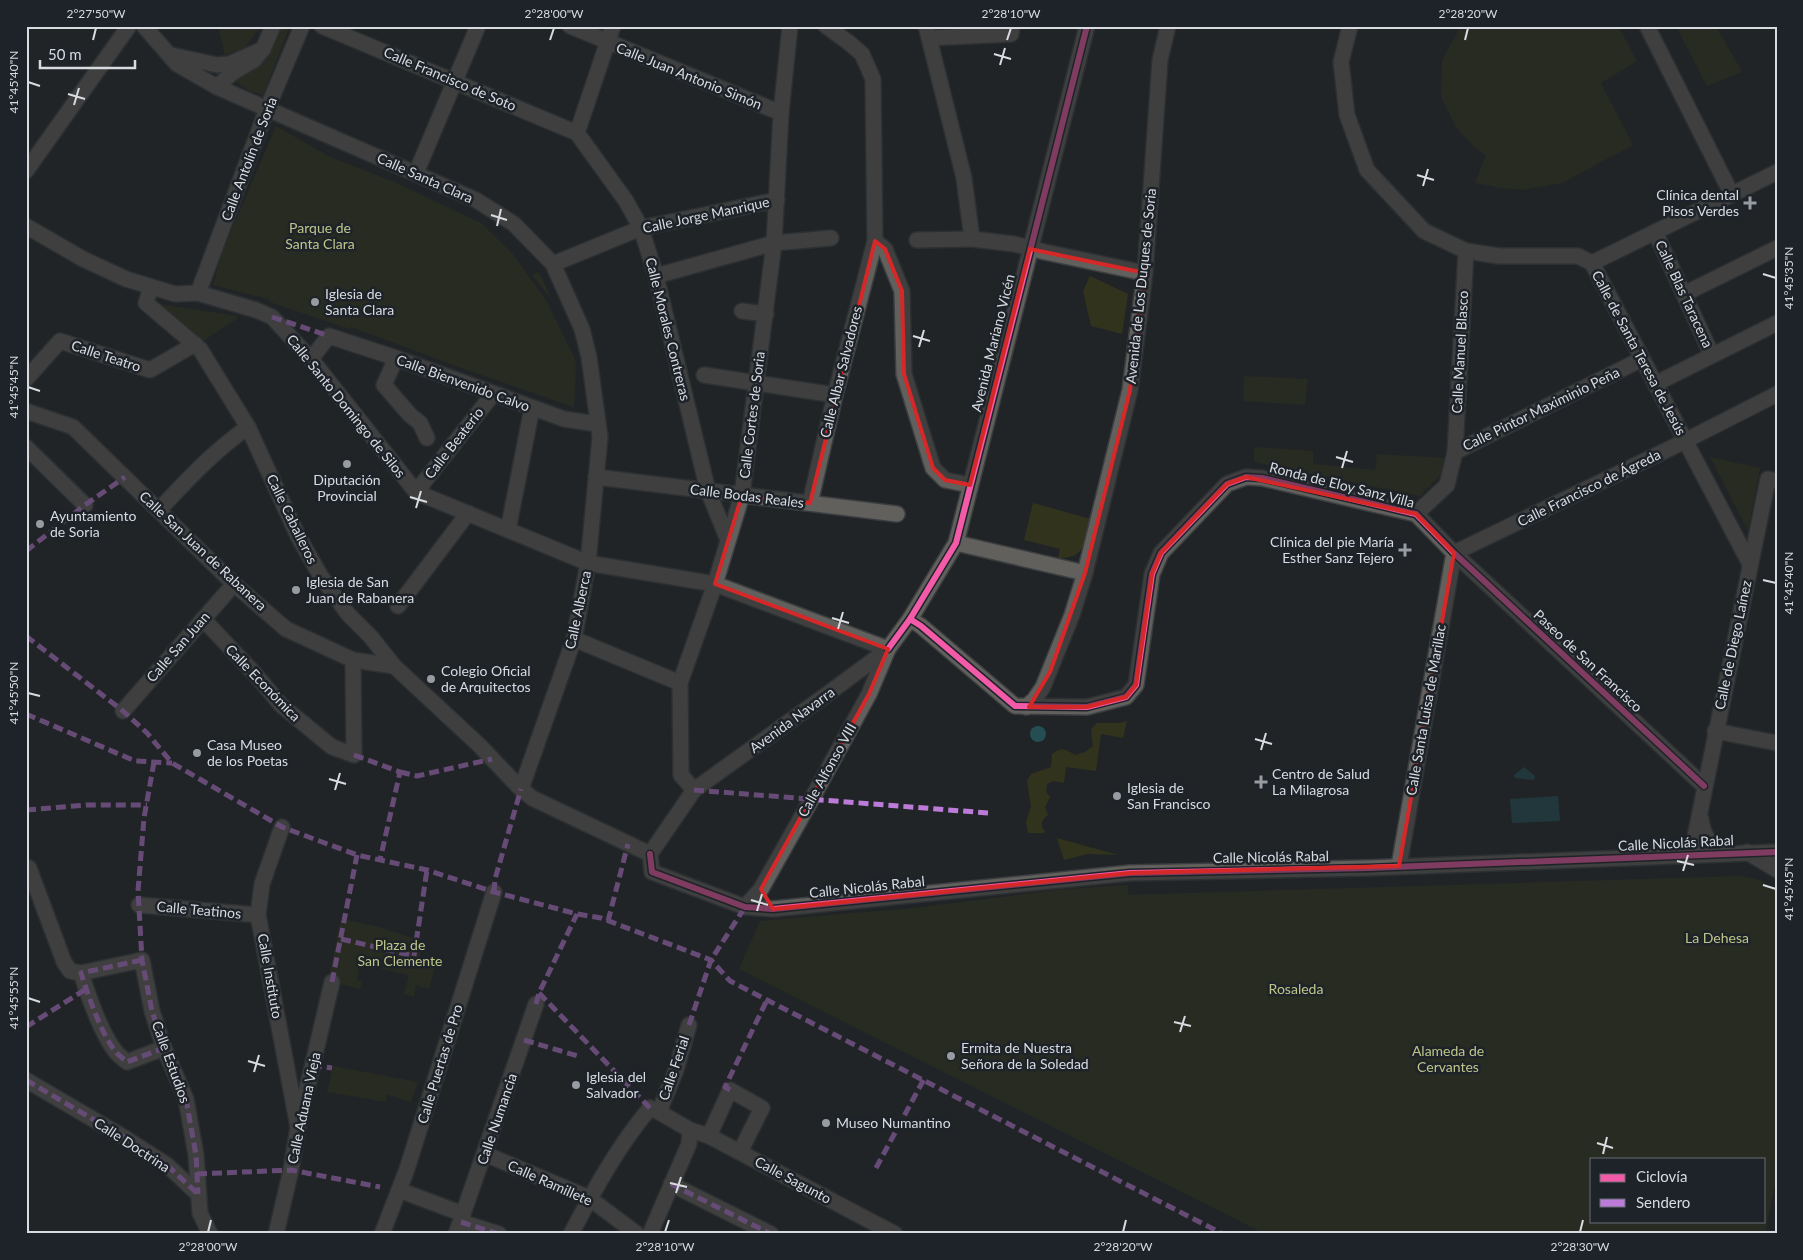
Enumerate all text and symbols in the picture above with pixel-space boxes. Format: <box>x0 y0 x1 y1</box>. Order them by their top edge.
text: 2°27'50"W <box>66 6 126 21</box>
text: 2°28'00"W <box>524 6 584 21</box>
text: 2°28'10"W <box>981 6 1041 21</box>
text: 2°28'20"W <box>1438 6 1498 21</box>
scale bar <box>40 38 135 70</box>
street label: Calle Juan Antonio Simón <box>614 38 765 113</box>
street label: Calle Francisco de Soto <box>381 43 519 114</box>
text: 50 m <box>48 45 82 63</box>
text: 41°45'40"N <box>6 51 21 113</box>
street label: Calle Antolín de Soria <box>217 94 280 223</box>
street label: Calle Santa Clara <box>375 149 476 206</box>
place label: Clínica dental Pisos Verdes <box>1656 186 1739 219</box>
street label: Avenida de Los Duques de Soria <box>1122 187 1159 385</box>
street label: Calle Jorge Manrique <box>641 193 771 236</box>
marker: Clínica dental Pisos Verdes <box>1743 196 1757 210</box>
park label: Parque de Santa Clara <box>285 219 355 252</box>
street label: Calle Blas Taracena <box>1652 237 1717 350</box>
text: 41°45'35"N <box>1781 247 1796 309</box>
street label: Calle Morales Contreras <box>642 256 695 402</box>
street label: Calle de Santa Teresa de Jesús <box>1589 267 1690 438</box>
street label: Avenida Mariano Vicén <box>967 272 1018 414</box>
place label: Iglesia de Santa Clara <box>325 285 394 318</box>
street label: Calle Manuel Blasco <box>1448 290 1471 414</box>
marker: Iglesia de Santa Clara <box>309 296 321 308</box>
street label: Calle Albar Salvadores <box>816 304 865 440</box>
street label: Calle Santo Domingo de Silos <box>283 331 409 481</box>
street label: Calle Teatro <box>69 336 143 375</box>
street label: Calle Bienvenido Calvo <box>394 350 532 415</box>
street label: Calle Cortes de Soria <box>735 350 768 479</box>
text: 41°45'45"N <box>6 356 21 418</box>
street label: Calle Pintor Maximinio Peña <box>1460 363 1622 454</box>
street label: Calle Beaterio <box>420 404 487 482</box>
street label: Calle Francisco de Ágreda <box>1514 445 1663 530</box>
marker: Diputación Provincial <box>341 458 353 470</box>
street label: Ronda de Eloy Sanz Villa <box>1268 458 1416 511</box>
street label: Calle Caballeros <box>263 471 322 566</box>
place label: Diputación Provincial <box>313 471 381 504</box>
street label: Calle Bodas Reales <box>689 480 805 511</box>
street label: Calle San Juan de Rabanera <box>136 487 270 614</box>
place label: Ayuntamiento de Soria <box>50 507 137 540</box>
marker: Ayuntamiento de Soria <box>34 518 46 530</box>
place label: Clínica del pie María Esther Sanz Tejero <box>1270 533 1394 566</box>
marker: Clínica del pie María Esther Sanz Tejero <box>1398 543 1412 557</box>
text: 41°45'40"N <box>1781 552 1796 614</box>
street label: Calle Alberca <box>561 569 594 651</box>
place label: Iglesia de San Juan de Rabanera <box>306 573 414 606</box>
street label: Calle de Diego Laínez <box>1711 579 1755 711</box>
marker: Iglesia de San Juan de Rabanera <box>290 584 302 596</box>
street label: Paseo de San Francisco <box>1530 606 1646 715</box>
street label: Calle San Juan <box>142 608 213 685</box>
street label: Calle Santa Luisa de Marillac <box>1402 623 1449 797</box>
street label: Calle Económica <box>222 641 304 725</box>
text: 41°45'50"N <box>6 662 21 724</box>
place label: Colegio Oficial de Arquitectos <box>441 662 531 695</box>
marker: Colegio Oficial de Arquitectos <box>425 673 437 685</box>
street label: Avenida Navarra <box>746 683 838 756</box>
street label: Calle Alfonso VIII <box>794 720 859 820</box>
place label: Casa Museo de los Poetas <box>207 736 288 769</box>
marker: Casa Museo de los Poetas <box>191 747 203 759</box>
place label: Centro de Salud La Milagrosa <box>1272 765 1370 798</box>
marker: Centro de Salud La Milagrosa <box>1254 775 1268 789</box>
place label: Iglesia de San Francisco <box>1127 779 1211 812</box>
marker: Iglesia de San Francisco <box>1111 790 1123 802</box>
street label: Calle Nicolás Rabal <box>1618 831 1734 854</box>
street label: Calle Nicolás Rabal <box>1213 847 1329 866</box>
text: 41°45'45"N <box>1781 858 1796 920</box>
street label: Calle Nicolás Rabal <box>808 872 926 901</box>
street label: Calle Teatinos <box>156 897 242 922</box>
park label: La Dehesa <box>1685 929 1749 946</box>
street label: Calle Instituto <box>255 932 286 1020</box>
park label: Plaza de San Clemente <box>358 936 442 969</box>
text: 41°45'55"N <box>6 967 21 1029</box>
park label: Rosaleda <box>1269 980 1323 997</box>
street label: Calle Puertas de Pro <box>413 1002 466 1126</box>
street label: Calle Estudios <box>149 1019 194 1105</box>
street label: Calle Ferial <box>655 1033 693 1102</box>
place label: Ermita de Nuestra Señora de la Soledad <box>961 1039 1089 1072</box>
park label: Alameda de Cervantes <box>1412 1042 1484 1075</box>
street label: Calle Aduana Vieja <box>283 1050 324 1165</box>
marker: Ermita de Nuestra Señora de la Soledad <box>945 1050 957 1062</box>
place label: Iglesia del Salvador <box>586 1068 646 1101</box>
street label: Calle Numancia <box>473 1071 520 1167</box>
marker: Iglesia del Salvador <box>570 1079 582 1091</box>
street label: Calle Doctrina <box>91 1114 174 1176</box>
place label: Museo Numantino <box>836 1114 951 1131</box>
marker: Museo Numantino <box>820 1117 832 1129</box>
street label: Calle Sagunto <box>752 1152 834 1207</box>
street label: Calle Ramillete <box>505 1156 595 1209</box>
legend <box>1590 1158 1766 1222</box>
text: Ciclovía <box>1636 1167 1687 1185</box>
text: Sendero <box>1636 1193 1690 1211</box>
text: 2°28'00"W <box>178 1239 238 1254</box>
text: 2°28'10"W <box>635 1239 695 1254</box>
text: 2°28'20"W <box>1093 1239 1153 1254</box>
text: 2°28'30"W <box>1550 1239 1610 1254</box>

